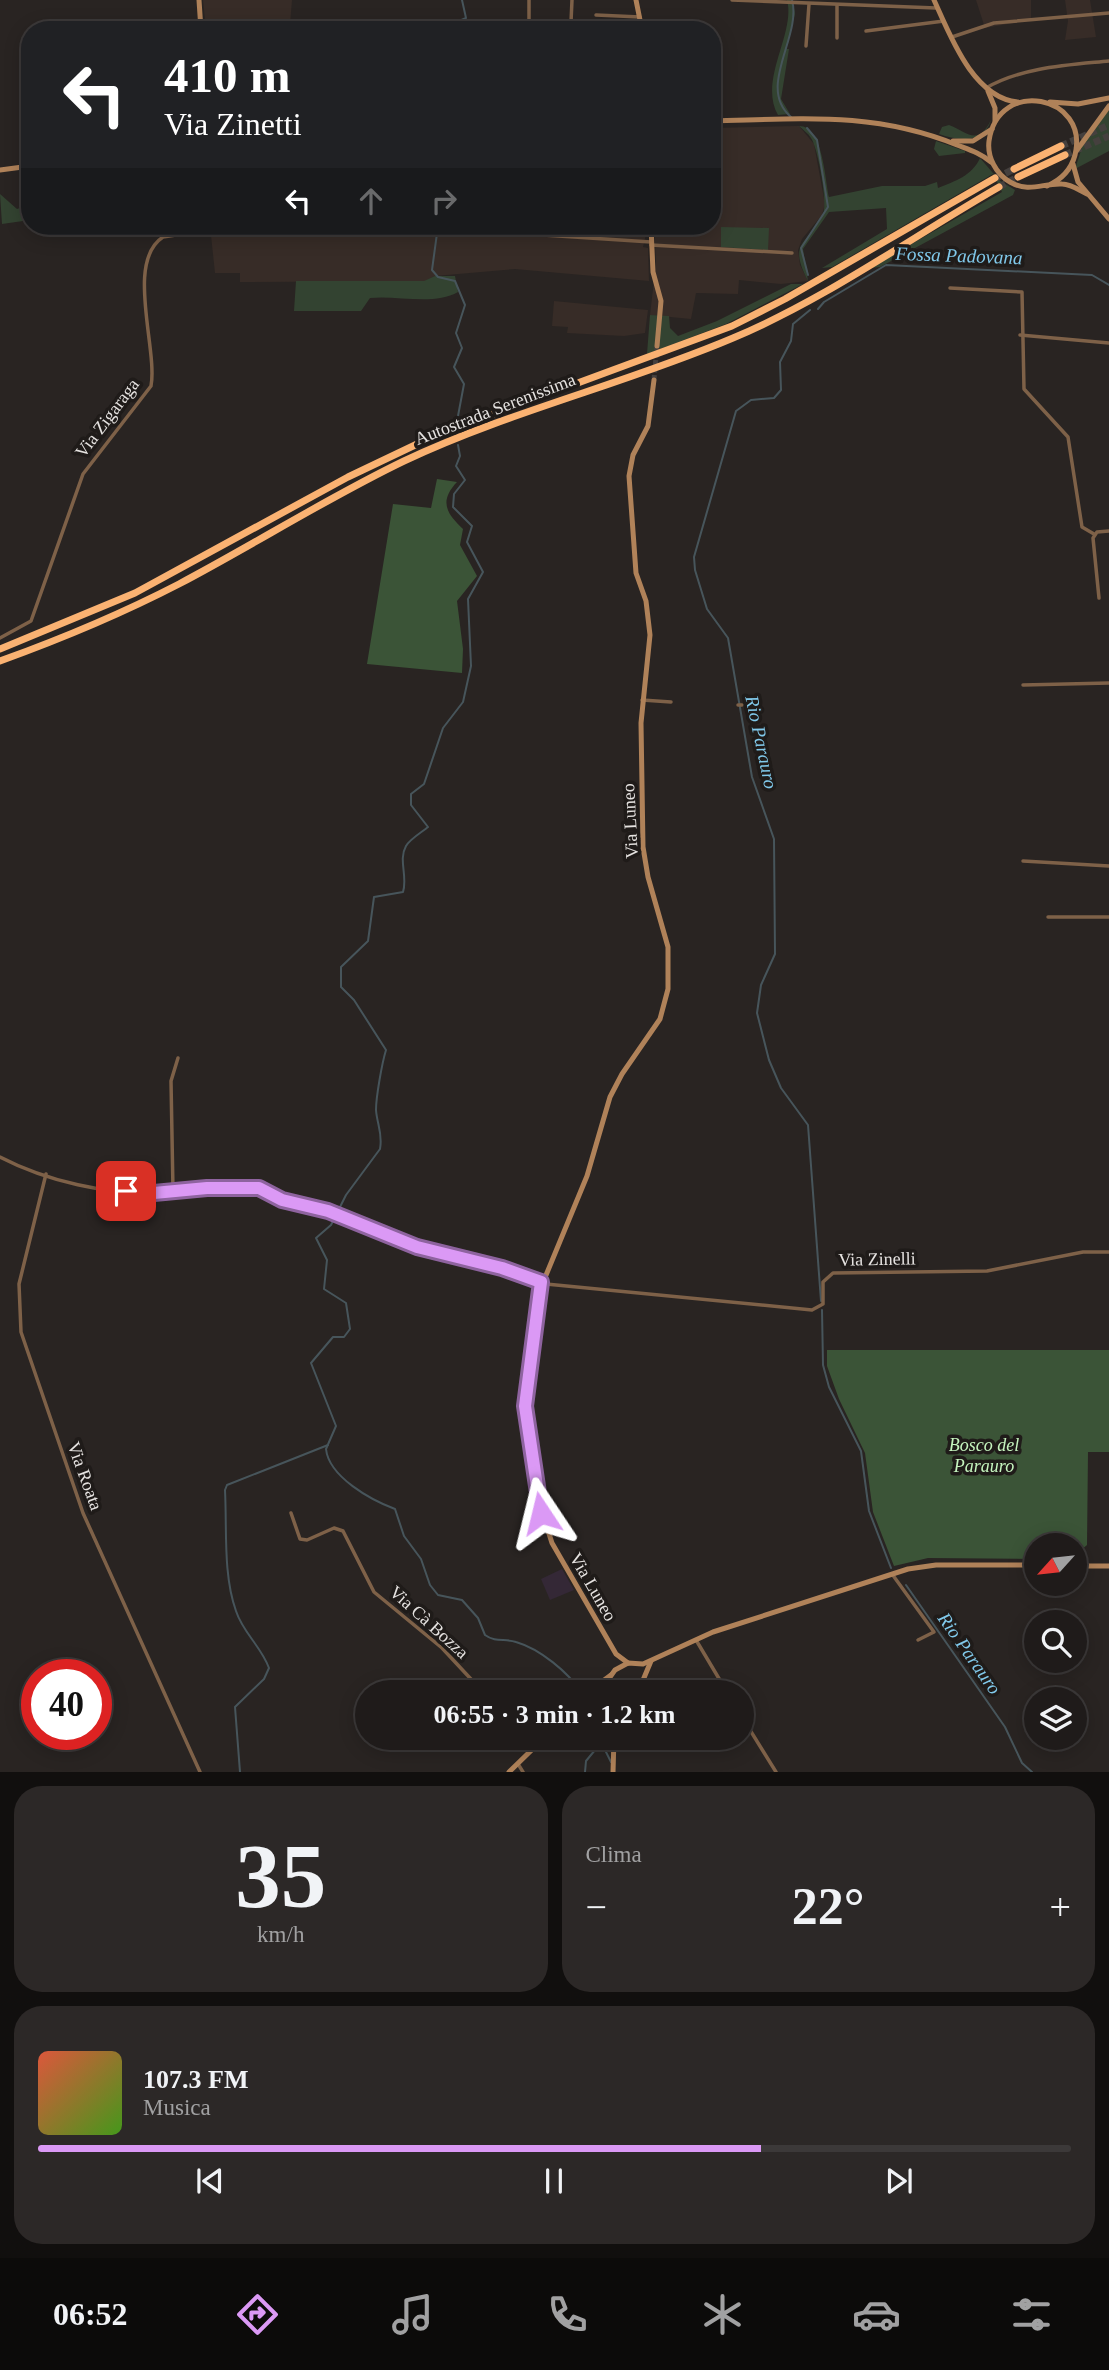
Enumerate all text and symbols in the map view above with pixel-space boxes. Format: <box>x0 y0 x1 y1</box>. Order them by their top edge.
text: 410 m <box>164 48 291 103</box>
icon: left <box>49 49 140 140</box>
text: Via Zinetti <box>164 106 302 142</box>
icon: left <box>279 182 317 220</box>
icon: ahead <box>352 182 390 220</box>
icon: right <box>425 182 463 220</box>
water label: Fossa Padovana <box>894 243 1023 268</box>
street label: Autostrada Serenissima <box>412 369 578 449</box>
street label: Via Zigaraga <box>71 375 143 461</box>
water label: Rio Parauro <box>741 693 782 791</box>
street label: Via Luneo <box>618 783 642 859</box>
pin <box>96 1161 156 1221</box>
icon: arrive <box>107 1172 145 1210</box>
street label: Via Zinelli <box>838 1248 916 1270</box>
park label: Bosco del Parauro <box>949 1435 1019 1476</box>
street label: Via Roata <box>63 1439 107 1513</box>
position arrow <box>504 1476 578 1550</box>
north arrow <box>1024 1533 1087 1596</box>
map controls <box>1024 1533 1087 1750</box>
street label: Via Luneo <box>565 1549 621 1625</box>
street label: Via Cà Bozza <box>386 1581 472 1663</box>
water label: Rio Parauro <box>933 1608 1005 1698</box>
button: search <box>1024 1610 1087 1673</box>
speed limit sign: 40 <box>21 1659 112 1750</box>
button: layers <box>1024 1687 1087 1750</box>
text: 06:55 · 3 min · 1.2 km <box>434 1700 675 1729</box>
text: 35 <box>235 1826 326 1927</box>
text: Clima <box>586 1842 642 1867</box>
text: 22° <box>792 1878 865 1935</box>
text: − <box>586 1886 607 1928</box>
text: + <box>1050 1886 1071 1928</box>
text: km/h <box>257 1922 304 1947</box>
text: 107.3 FM <box>143 2065 248 2094</box>
text: Musica <box>143 2095 211 2120</box>
icon: previous <box>191 2162 229 2200</box>
icon: pause <box>535 2162 573 2200</box>
icon: next <box>880 2162 918 2200</box>
icon: directions <box>233 2290 282 2339</box>
icon: music <box>388 2290 437 2339</box>
icon: phone <box>543 2290 592 2339</box>
icon: climate <box>698 2290 747 2339</box>
icon: car <box>852 2290 901 2339</box>
icon: filters <box>1007 2290 1056 2339</box>
text: 06:52 <box>53 2296 128 2332</box>

